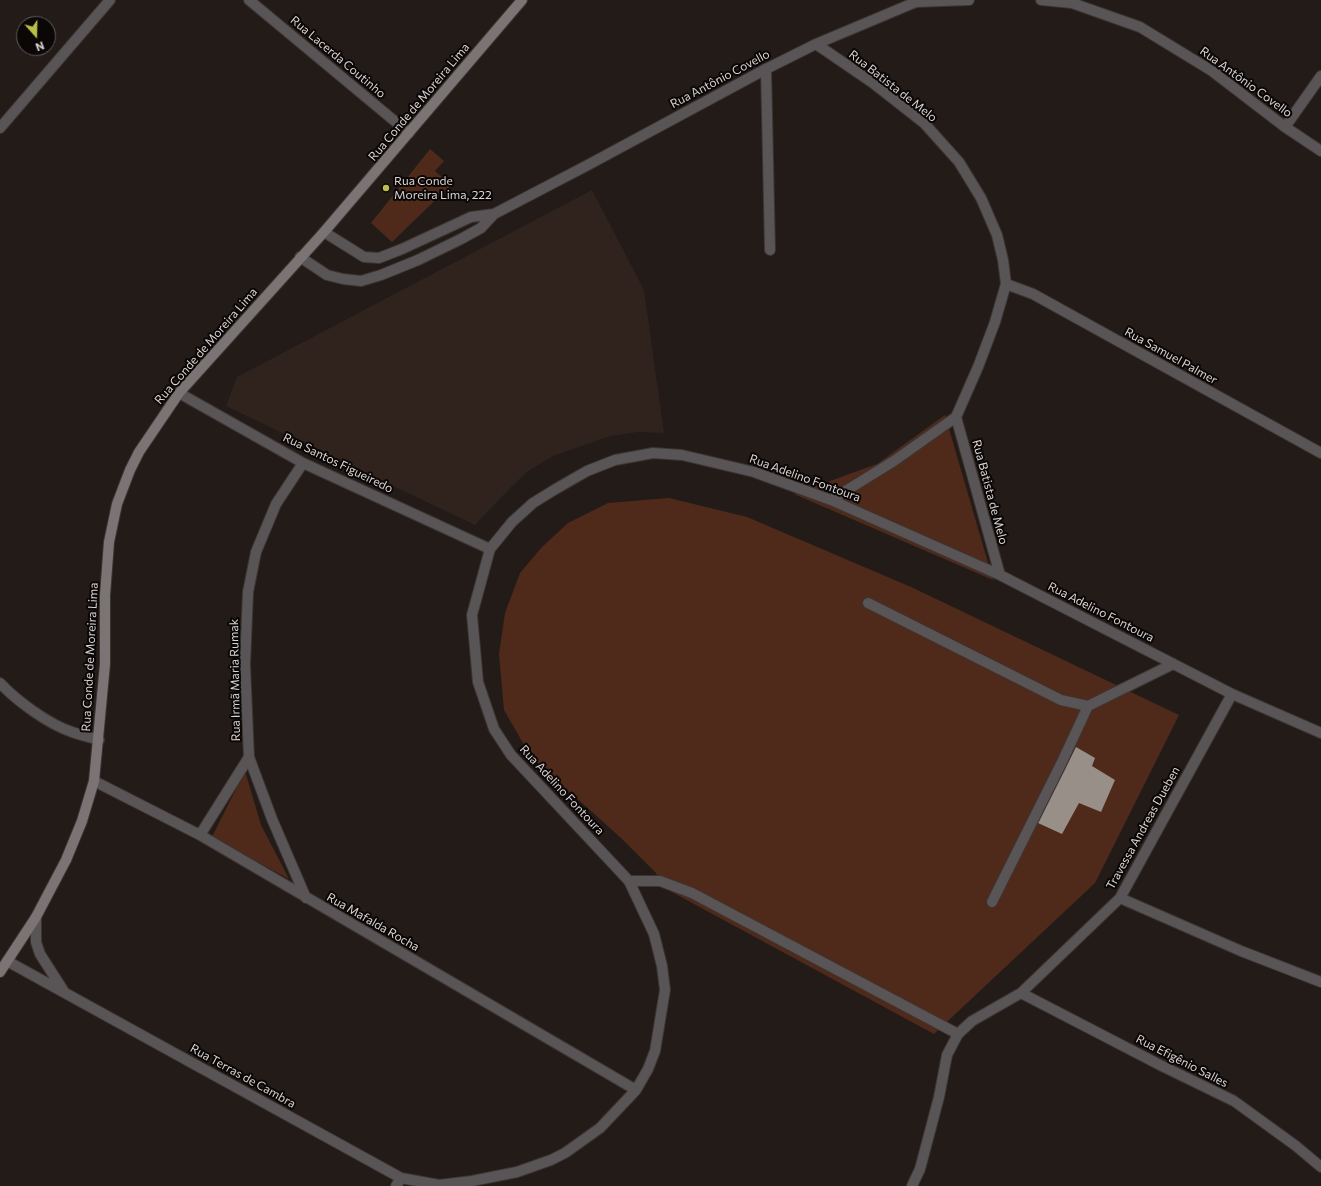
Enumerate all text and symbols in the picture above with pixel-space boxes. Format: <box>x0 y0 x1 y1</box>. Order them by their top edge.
street label: Rua Lacerda Coutinho <box>287 13 389 101</box>
north arrow <box>16 16 56 56</box>
text: N <box>34 39 46 54</box>
street label: Rua Conde de Moreira Lima <box>366 40 472 164</box>
street label: Rua Antônio Covello <box>1197 44 1295 120</box>
street label: Rua Antônio Covello <box>668 47 772 111</box>
street label: Rua Batista de Melo <box>846 47 940 125</box>
place label: Rua Conde Moreira Lima, 222 <box>394 174 492 202</box>
marker: Rua Conde Moreira Lima, 222 <box>381 183 391 193</box>
street label: Rua Conde de Moreira Lima <box>152 285 260 407</box>
street label: Rua Samuel Palmer <box>1122 325 1220 387</box>
street label: Rua Santos Figueiredo <box>281 430 395 496</box>
street label: Rua Batista de Melo <box>969 438 1011 546</box>
street label: Rua Adelino Fontoura <box>747 451 863 505</box>
street label: Rua Adelino Fontoura <box>1045 579 1157 645</box>
street label: Rua Conde de Moreira Lima <box>79 582 101 732</box>
street label: Rua Irmã Maria Rumak <box>227 619 243 741</box>
street label: Rua Adelino Fontoura <box>517 742 607 838</box>
street label: Travessa Andreas Dueben <box>1103 764 1183 892</box>
street label: Rua Mafalda Rocha <box>324 890 422 954</box>
street label: Rua Efigênio Salles <box>1134 1032 1230 1090</box>
street label: Rua Terras de Cambra <box>188 1041 298 1111</box>

